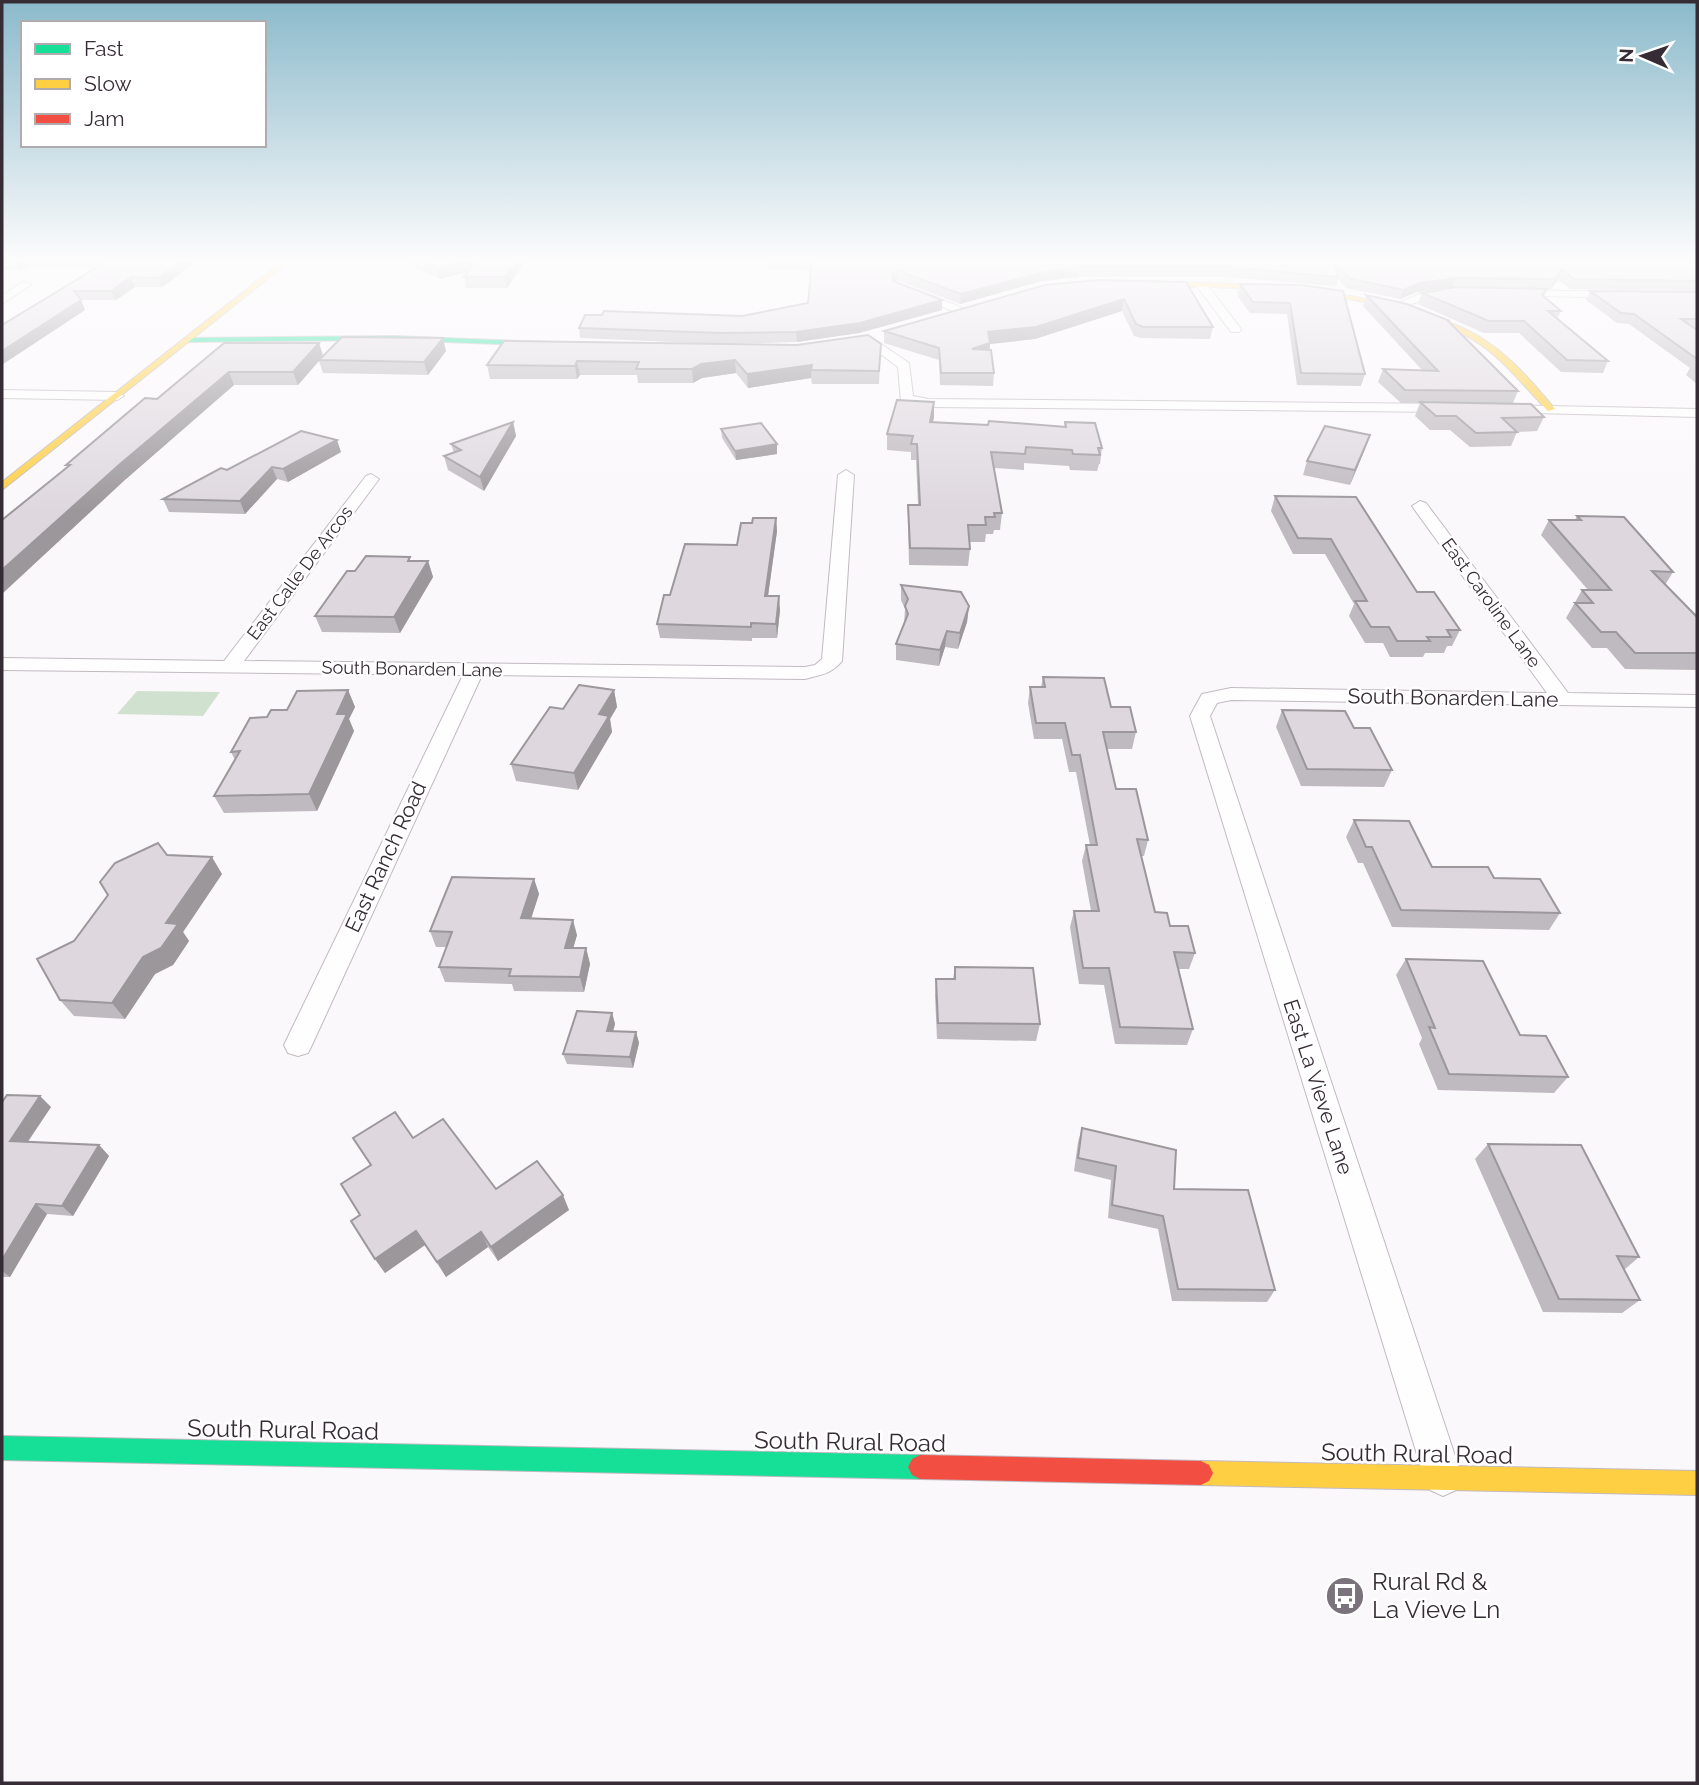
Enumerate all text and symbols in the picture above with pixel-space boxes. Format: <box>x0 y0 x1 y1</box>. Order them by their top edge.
legend <box>21 21 266 147</box>
north arrow <box>1608 21 1678 91</box>
text: Fast <box>84 36 124 61</box>
text: N <box>1615 48 1637 63</box>
text: Slow <box>84 71 132 96</box>
text: Jam <box>84 106 125 131</box>
street label: East Calle De Arcos <box>242 501 357 644</box>
street label: East Caroline Lane <box>1437 534 1546 672</box>
street label: South Bonarden Lane <box>321 656 503 681</box>
street label: South Bonarden Lane <box>1347 683 1559 712</box>
street label: East Ranch Road <box>340 777 431 936</box>
street label: East La Vieve Lane <box>1278 996 1359 1178</box>
street label: South Rural Road <box>187 1413 379 1446</box>
street label: South Rural Road <box>754 1425 946 1458</box>
street label: South Rural Road <box>1321 1437 1513 1470</box>
place label: Rural Rd & La Vieve Ln <box>1372 1567 1500 1624</box>
bus stop icon: Rural Rd & La Vieve Ln <box>1324 1575 1366 1617</box>

